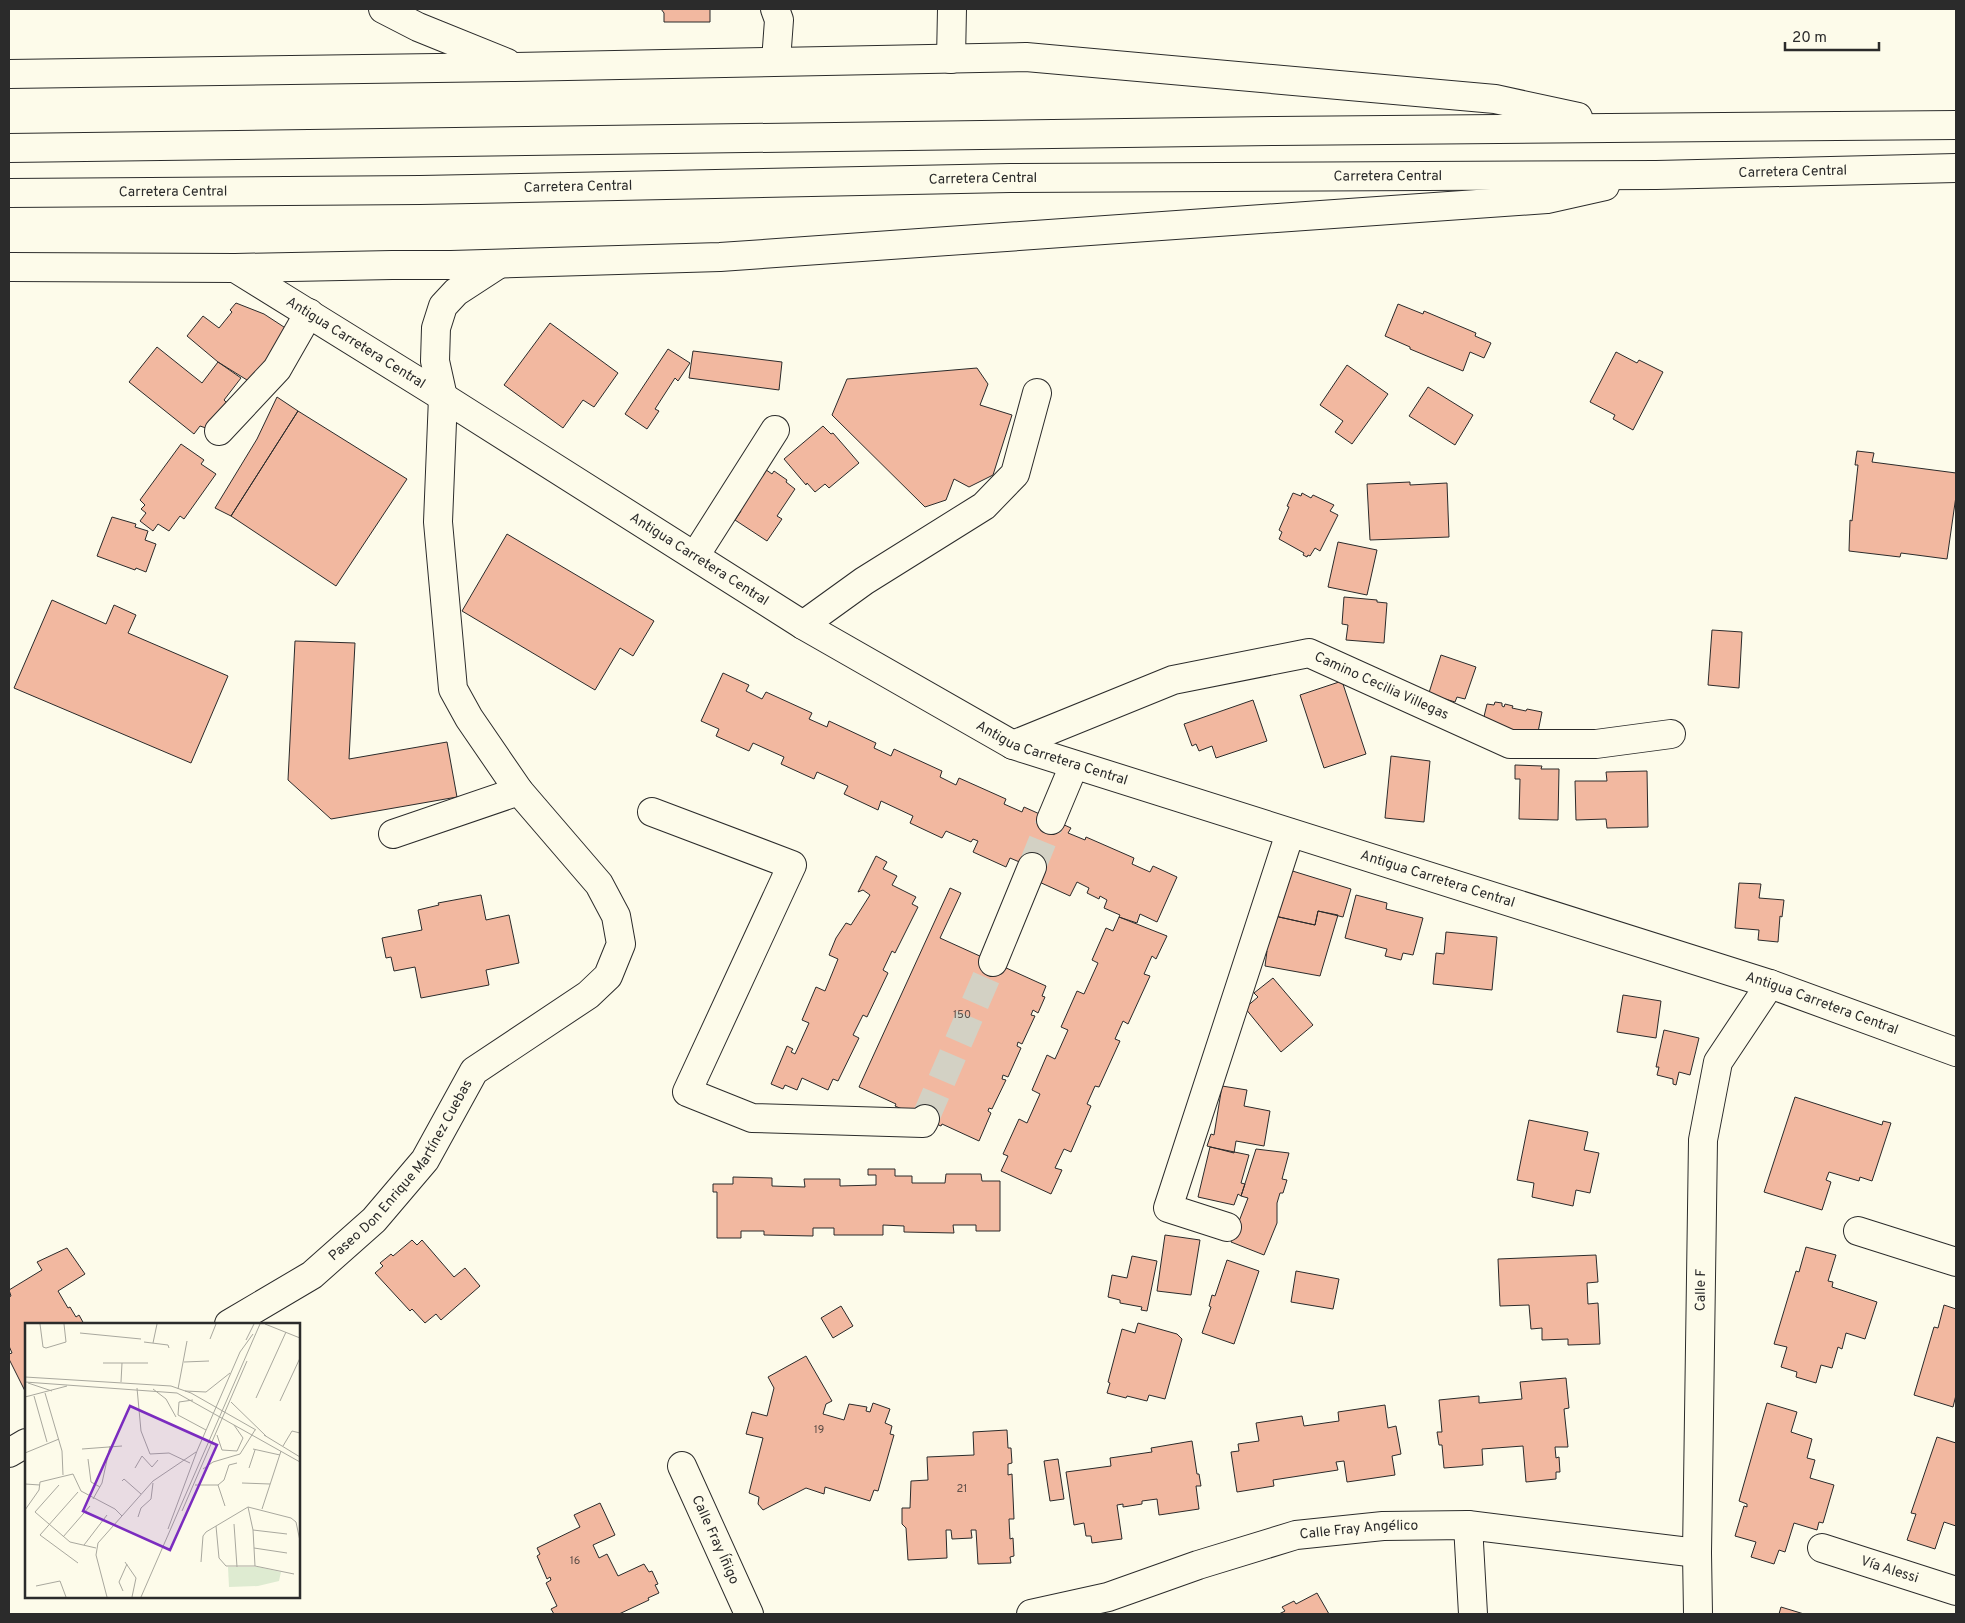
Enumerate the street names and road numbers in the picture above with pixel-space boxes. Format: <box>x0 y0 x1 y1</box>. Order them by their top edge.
street label: Carretera Central <box>1738 162 1847 182</box>
street label: Carretera Central <box>1333 167 1442 185</box>
street label: Carretera Central <box>928 169 1037 188</box>
street label: Carretera Central <box>523 177 632 196</box>
street label: Carretera Central <box>119 183 227 201</box>
street label: Antigua Carretera Central <box>283 293 429 392</box>
street label: Antigua Carretera Central <box>627 509 772 610</box>
street label: Camino Cecilia Villegas <box>1312 648 1452 724</box>
street label: Antigua Carretera Central <box>973 717 1130 789</box>
street label: Antigua Carretera Central <box>1358 847 1517 911</box>
street label: Antigua Carretera Central <box>1744 968 1901 1039</box>
street label: Paseo Don Enrique Martínez Cuebas <box>325 1077 476 1265</box>
street label: Calle F <box>1692 1269 1710 1311</box>
street label: Calle Fray Íñigo <box>688 1493 743 1587</box>
street label: Calle Fray Angélico <box>1299 1517 1419 1543</box>
street label: Vía Alessi <box>1858 1552 1921 1587</box>

